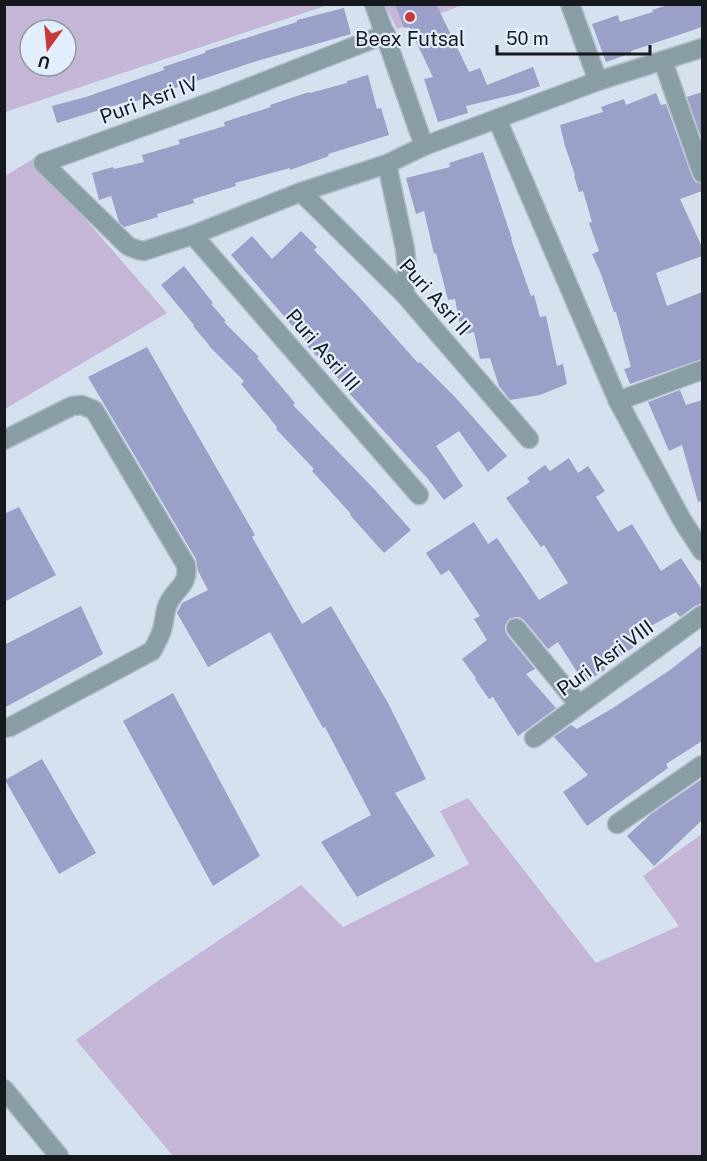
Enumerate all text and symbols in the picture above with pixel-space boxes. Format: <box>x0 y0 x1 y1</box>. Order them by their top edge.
marker: Beex Futsal <box>403 10 417 24</box>
north arrow <box>18 18 78 78</box>
scale bar <box>497 18 650 56</box>
place label: Beex Futsal <box>355 27 465 51</box>
text: 50 m <box>506 28 549 49</box>
text: U <box>36 51 52 73</box>
street label: Puri Asri IV <box>97 71 201 129</box>
street label: Puri Asri II <box>394 254 476 340</box>
street label: Puri Asri III <box>281 304 365 396</box>
street label: Puri Asri VIII <box>552 615 658 701</box>

